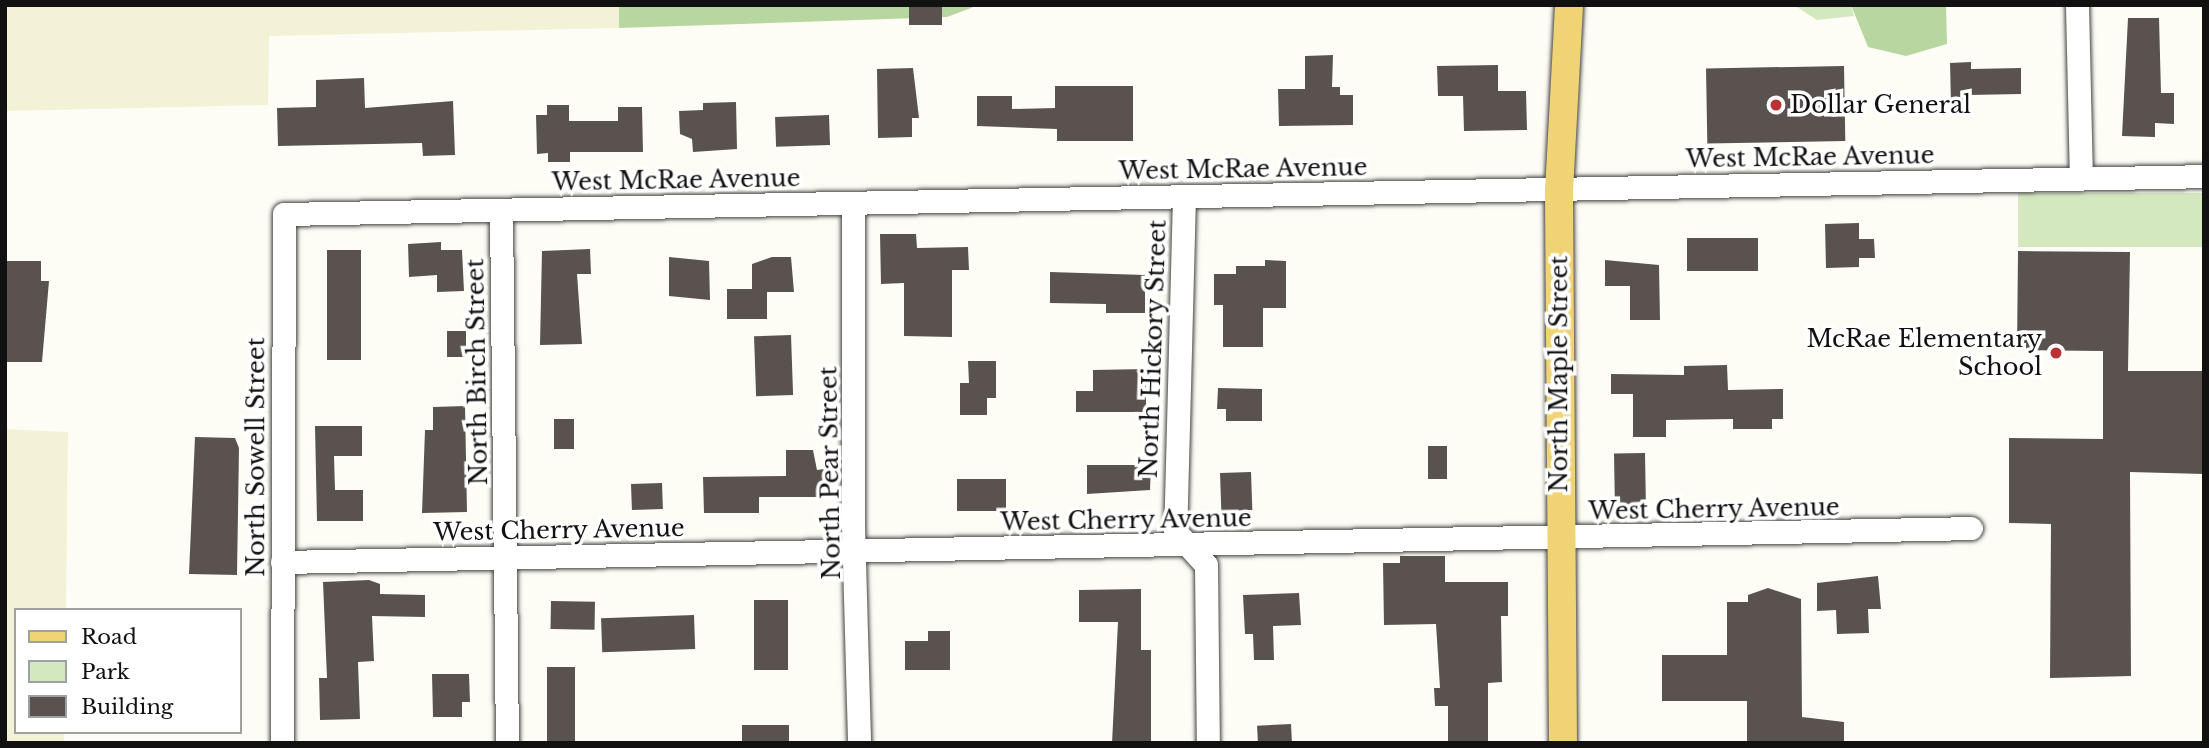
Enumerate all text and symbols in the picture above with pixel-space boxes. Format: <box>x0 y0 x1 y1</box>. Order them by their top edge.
place label: Dollar General <box>1790 91 1972 119</box>
marker: Dollar General <box>1768 97 1784 113</box>
street label: West McRae Avenue <box>1685 140 1935 174</box>
street label: West McRae Avenue <box>1118 152 1368 186</box>
street label: West McRae Avenue <box>551 163 801 197</box>
street label: North Hickory Street <box>1134 219 1172 479</box>
street label: North Maple Street <box>1545 256 1573 492</box>
street label: North Birch Street <box>461 258 493 486</box>
place label: McRae Elementary School <box>1807 325 2042 381</box>
street label: North Sowell Street <box>242 337 270 577</box>
marker: McRae Elementary School <box>2048 345 2064 361</box>
street label: North Pear Street <box>814 366 846 580</box>
street label: West Cherry Avenue <box>1587 492 1841 526</box>
street label: West Cherry Avenue <box>999 503 1253 537</box>
street label: West Cherry Avenue <box>432 513 686 547</box>
legend <box>14 608 242 734</box>
text: Road <box>81 624 137 650</box>
text: Park <box>81 659 130 685</box>
text: Building <box>81 694 173 720</box>

